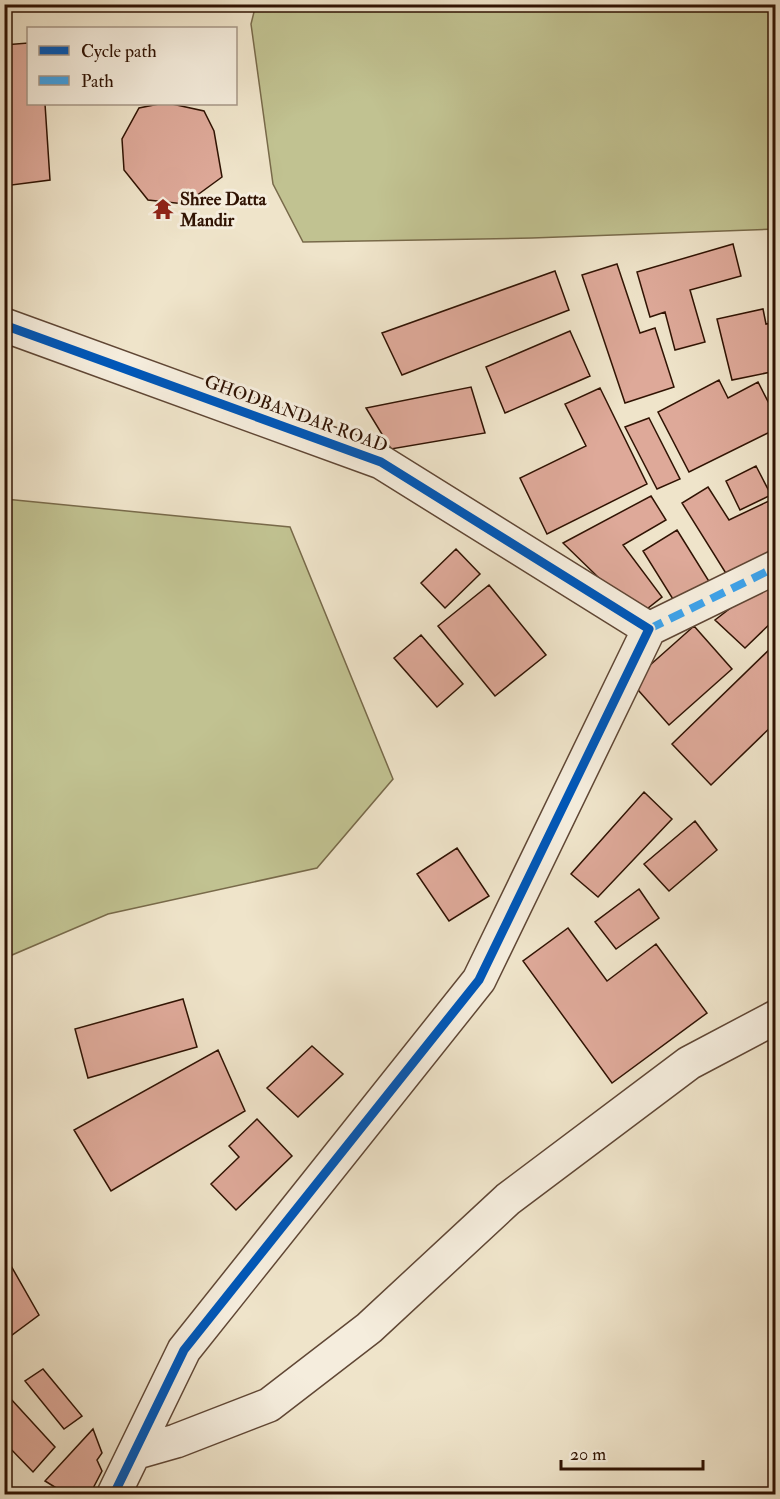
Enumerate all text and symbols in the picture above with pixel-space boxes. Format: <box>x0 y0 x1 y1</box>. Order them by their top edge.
legend <box>27 27 237 105</box>
text: Cycle path <box>81 40 157 63</box>
text: Path <box>81 70 114 93</box>
place label: Shree Datta Mandir <box>179 188 267 232</box>
temple icon: Shree Datta Mandir <box>151 197 175 221</box>
street label: GHODBANDAR ROAD <box>201 370 391 458</box>
scale bar <box>561 1433 704 1471</box>
text: 20 m <box>570 1443 606 1466</box>

